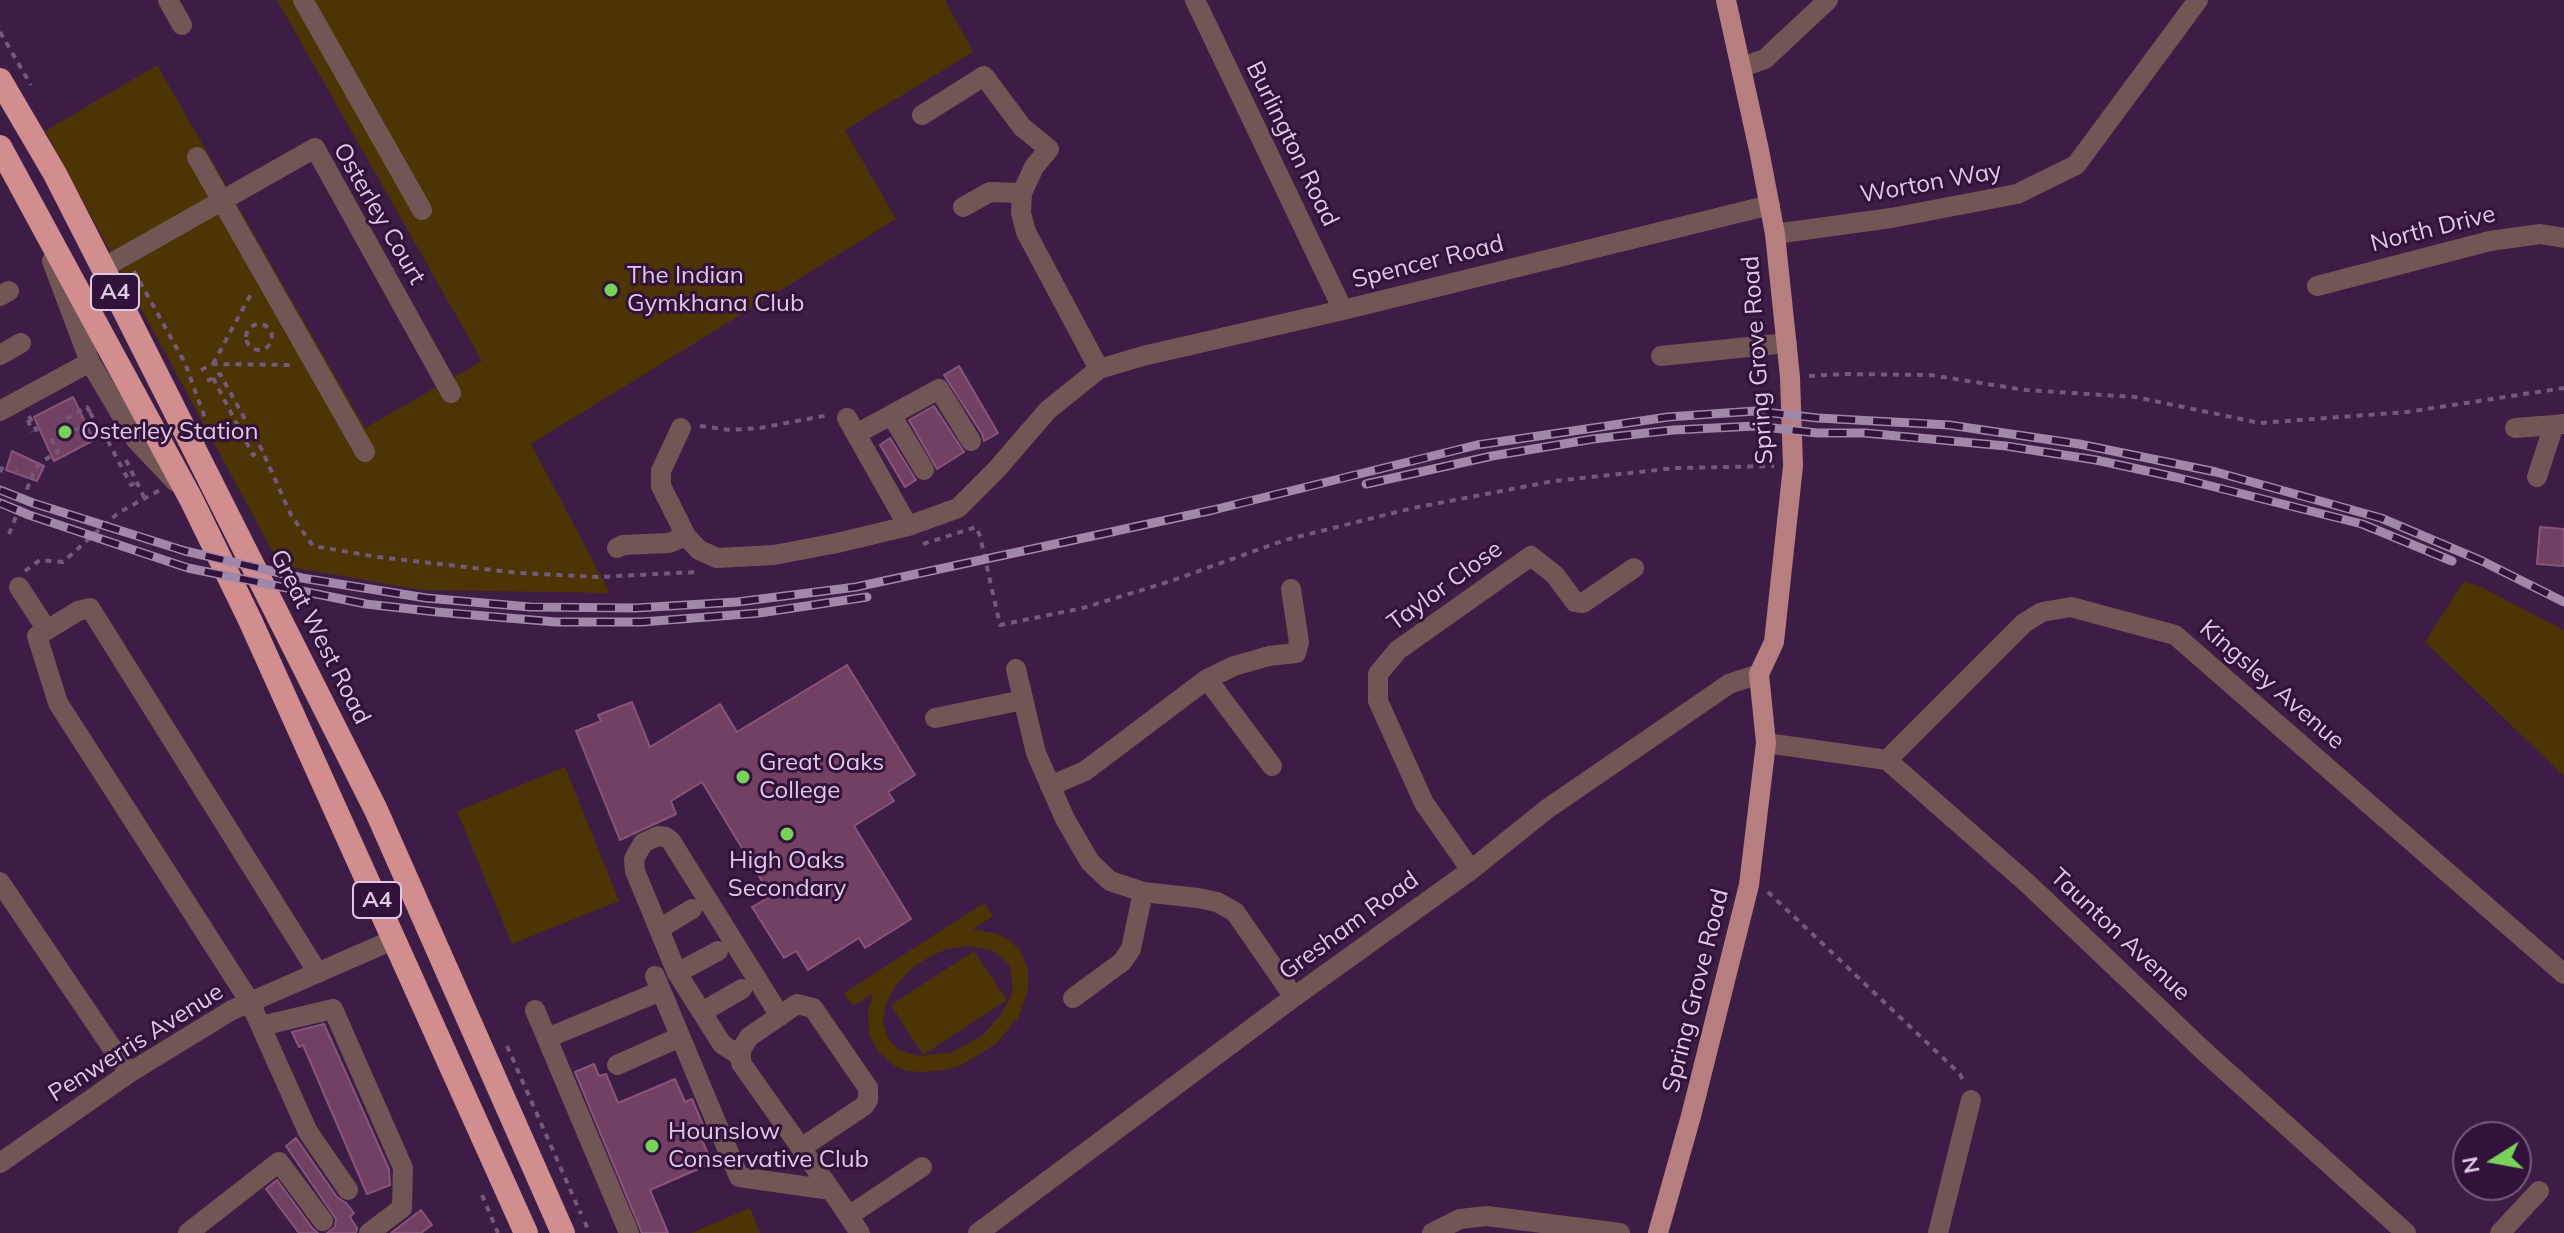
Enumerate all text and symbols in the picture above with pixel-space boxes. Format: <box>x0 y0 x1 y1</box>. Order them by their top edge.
street label: Burlington Road <box>1240 57 1344 231</box>
street label: Osterley Court <box>327 138 431 290</box>
street label: Worton Way <box>1858 156 2004 210</box>
street label: North Drive <box>2368 200 2498 258</box>
street label: Spencer Road <box>1349 229 1507 295</box>
street label: Spring Grove Road <box>1736 255 1780 465</box>
place label: The Indian Gymkhana Club <box>627 262 804 318</box>
road number: A4 <box>91 274 139 310</box>
marker: The Indian Gymkhana Club <box>602 281 620 299</box>
place label: Osterley Station <box>81 418 259 446</box>
marker: Osterley Station <box>56 423 74 441</box>
street label: Taylor Close <box>1382 535 1508 637</box>
street label: Great West Road <box>264 545 376 729</box>
street label: Kingsley Avenue <box>2194 614 2350 756</box>
place label: Great Oaks College <box>759 749 884 805</box>
marker: Great Oaks College <box>734 768 752 786</box>
marker: High Oaks Secondary <box>778 825 796 843</box>
place label: High Oaks Secondary <box>728 847 846 903</box>
street label: Taunton Avenue <box>2044 863 2196 1007</box>
street label: Gresham Road <box>1274 866 1424 986</box>
road number: A4 <box>353 882 401 918</box>
street label: Spring Grove Road <box>1657 886 1735 1096</box>
street label: Penwerris Avenue <box>43 978 229 1108</box>
place label: Hounslow Conservative Club <box>668 1118 869 1174</box>
north arrow <box>2452 1121 2532 1201</box>
marker: Hounslow Conservative Club <box>643 1137 661 1155</box>
text: N <box>2455 1154 2486 1176</box>

